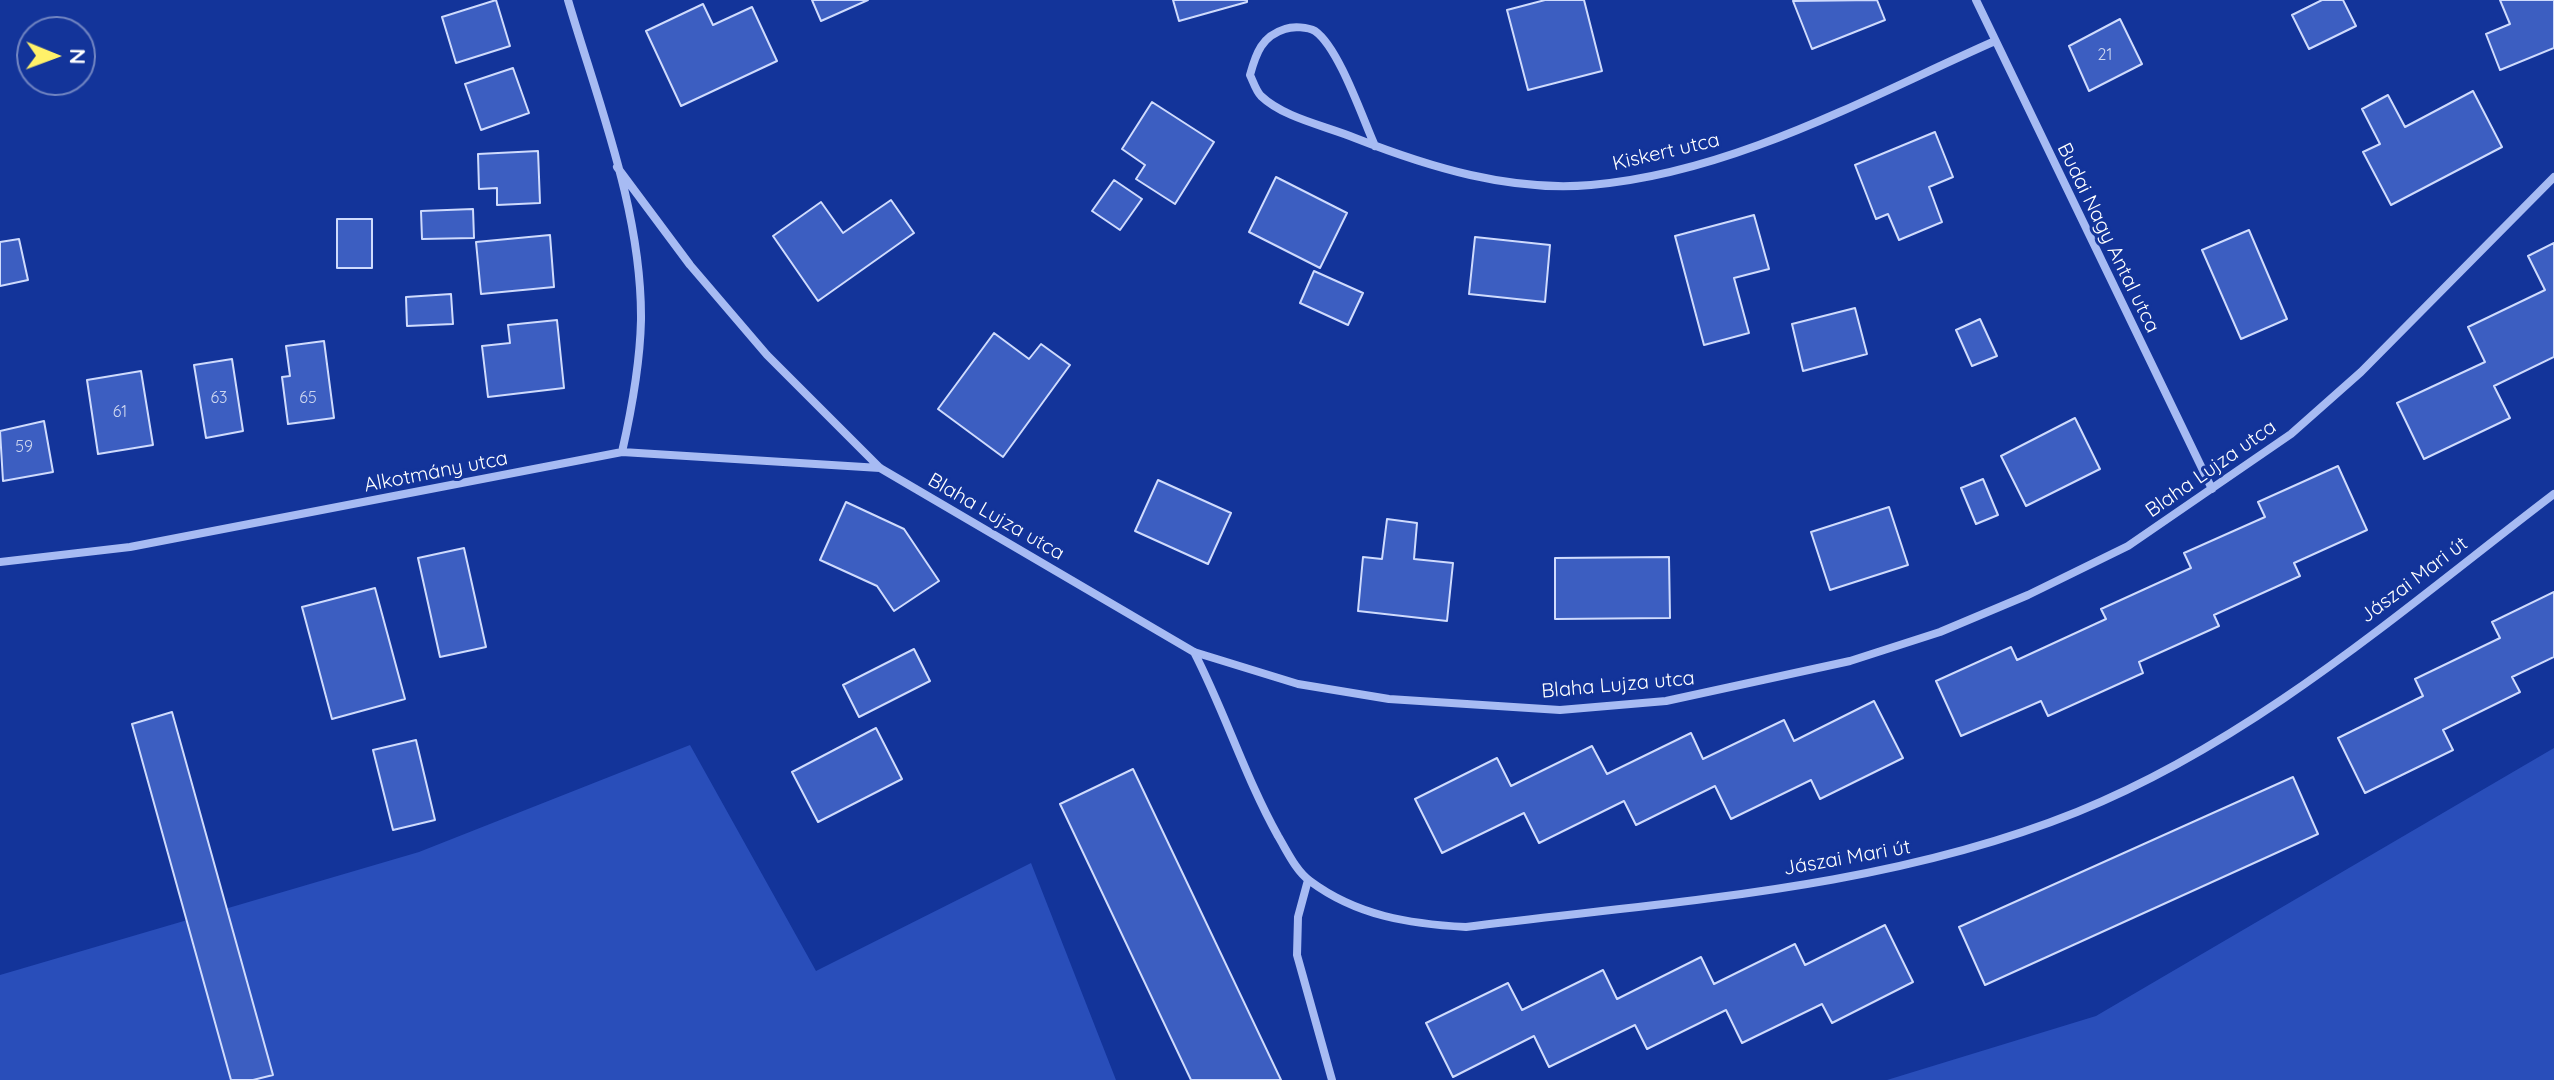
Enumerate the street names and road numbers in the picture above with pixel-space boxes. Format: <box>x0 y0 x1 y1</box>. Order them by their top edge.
street label: Kiskert utca <box>1610 128 1722 176</box>
street label: Budai Nagy Antal utca <box>2052 139 2164 337</box>
street label: Blaha Lujza utca <box>2141 415 2281 523</box>
street label: Alkotmány utca <box>362 446 510 498</box>
street label: Blaha Lujza utca <box>923 468 1069 566</box>
street label: Jászai Mari út <box>2355 532 2473 628</box>
street label: Blaha Lujza utca <box>1540 666 1696 704</box>
street label: Jászai Mari út <box>1782 835 1912 881</box>

